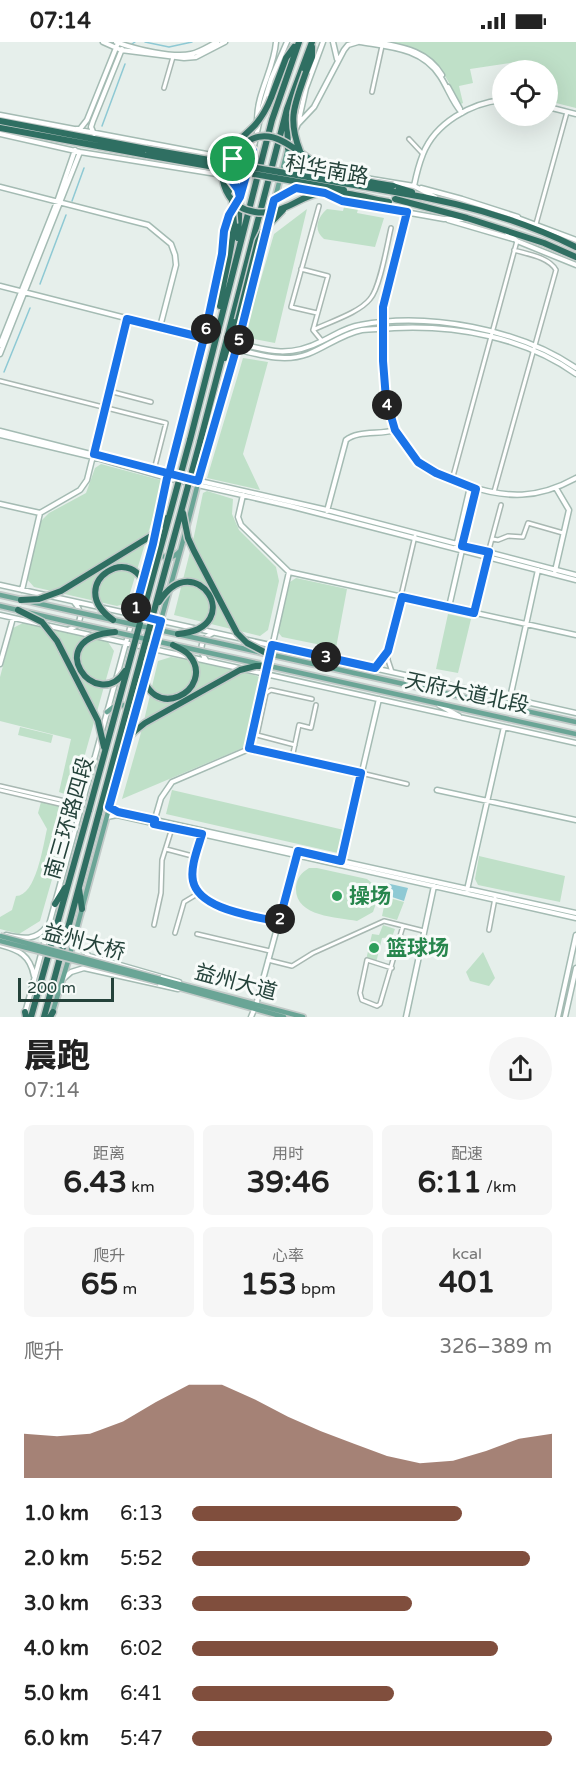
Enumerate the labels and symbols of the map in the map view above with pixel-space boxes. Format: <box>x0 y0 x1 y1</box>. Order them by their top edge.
pin <box>207 133 258 184</box>
street label: 科华南路 <box>283 151 370 190</box>
pin: 6 <box>191 314 221 344</box>
pin: 5 <box>224 325 254 355</box>
pin: 4 <box>372 390 402 420</box>
pin: 1 <box>121 593 151 623</box>
pin: 3 <box>311 642 341 672</box>
street label: 天府大道北段 <box>403 668 531 719</box>
street label: 南三环路四段 <box>40 754 99 882</box>
place label: 操场 <box>349 884 391 909</box>
marker: 操场 <box>330 889 344 903</box>
pin: 2 <box>265 904 295 934</box>
street label: 益州大桥 <box>40 920 128 965</box>
place label: 篮球场 <box>386 936 449 961</box>
marker: 篮球场 <box>367 941 381 955</box>
street label: 益州大道 <box>192 960 280 1005</box>
scale bar <box>18 975 114 1002</box>

